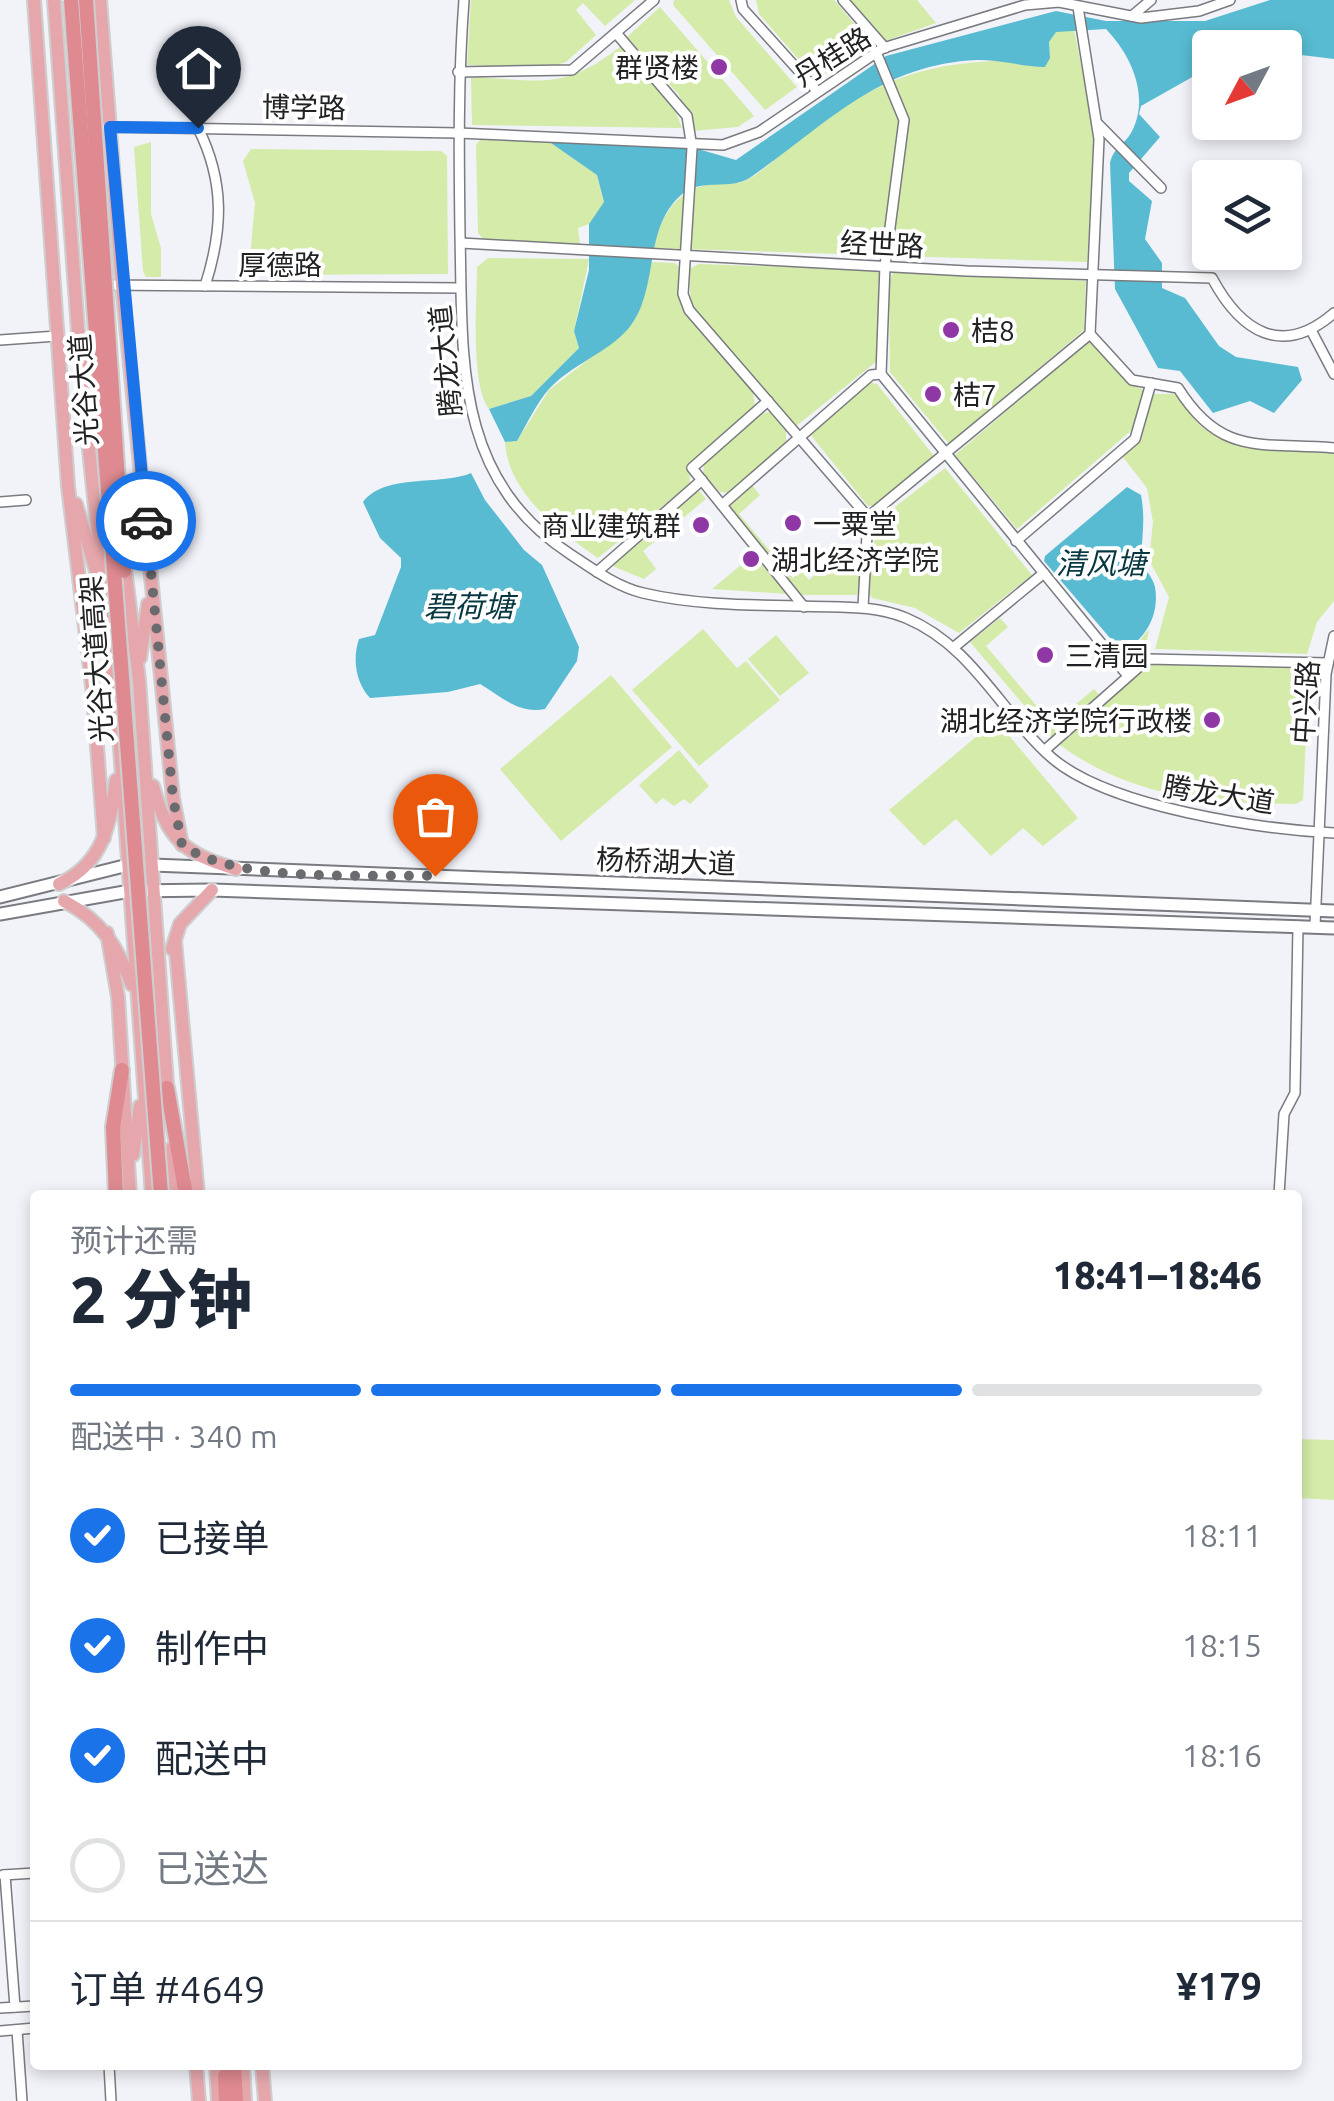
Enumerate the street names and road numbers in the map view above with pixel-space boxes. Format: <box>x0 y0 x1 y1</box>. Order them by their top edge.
street label: 丹桂路 <box>788 21 876 91</box>
street label: 博学路 <box>262 91 346 123</box>
street label: 经世路 <box>839 226 925 262</box>
street label: 厚德路 <box>238 249 322 280</box>
street label: 腾龙大道 <box>424 304 466 418</box>
street label: 光谷大道 <box>64 333 102 447</box>
street label: 光谷大道高架 <box>75 574 117 744</box>
street label: 中兴路 <box>1287 659 1323 745</box>
street label: 腾龙大道 <box>1161 770 1277 818</box>
street label: 杨桥湖大道 <box>595 843 737 879</box>

